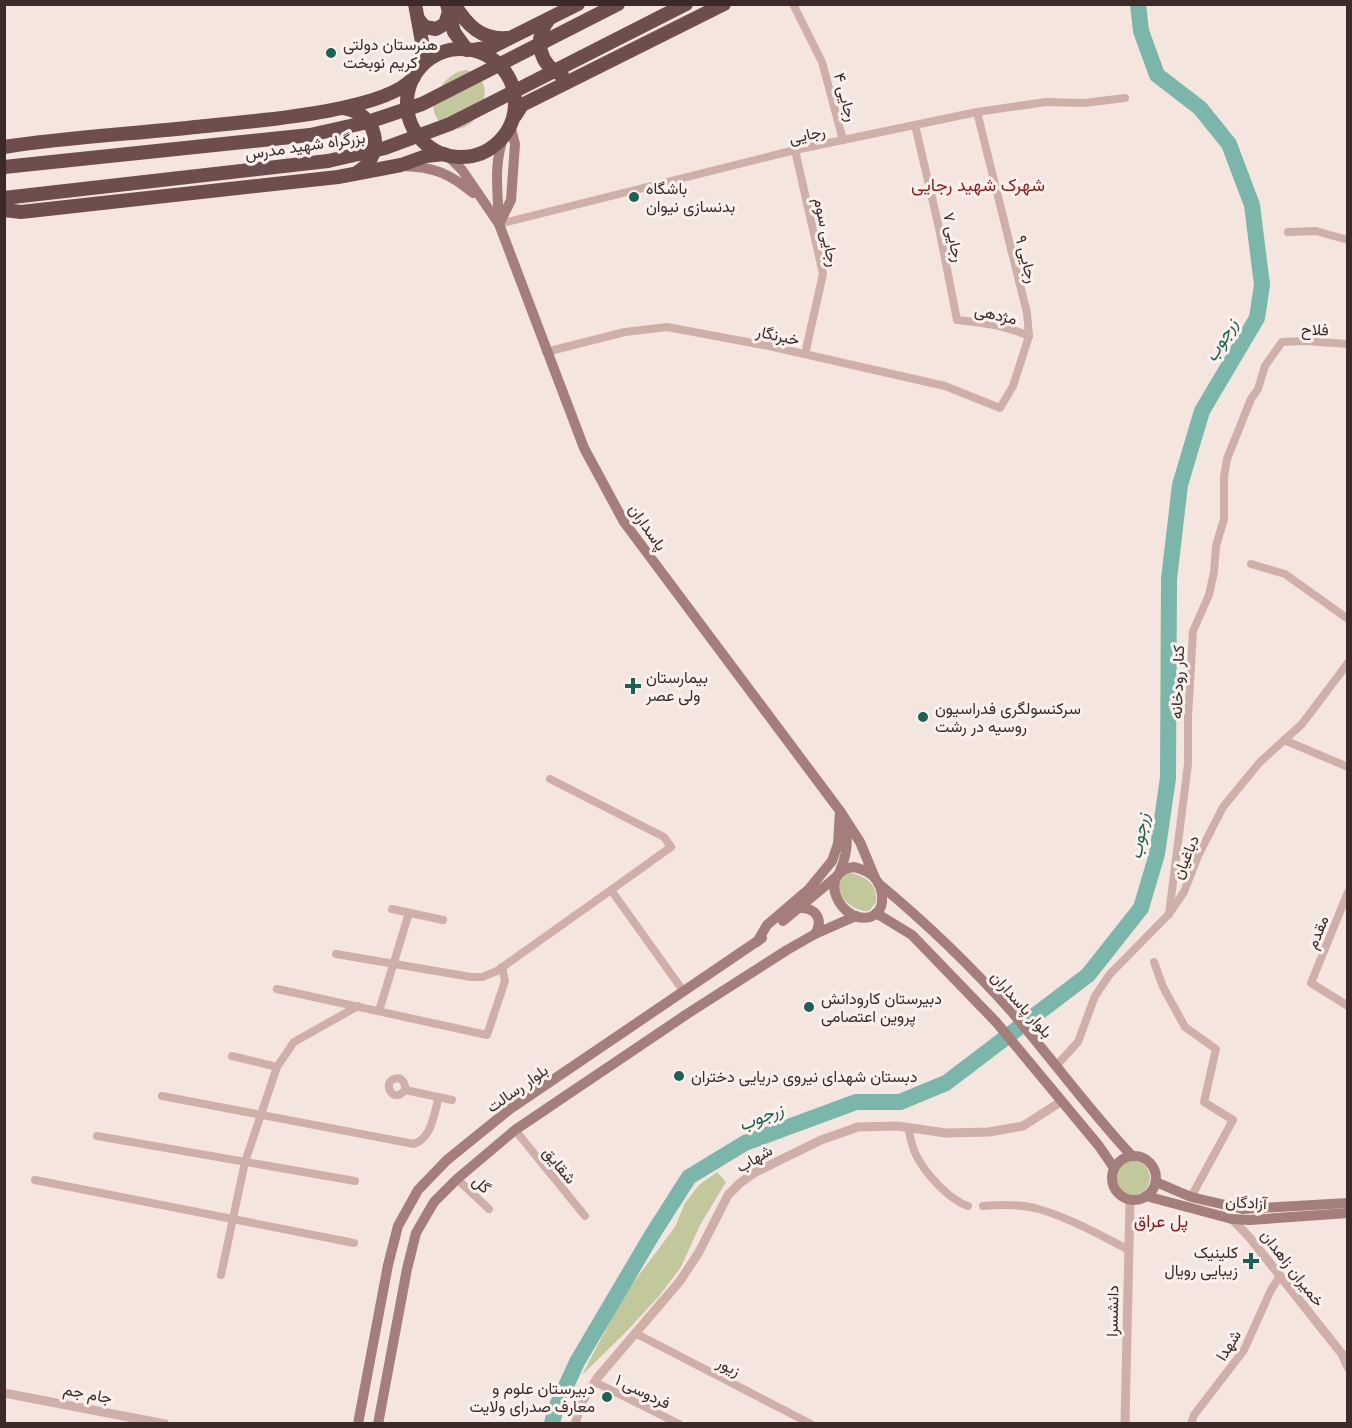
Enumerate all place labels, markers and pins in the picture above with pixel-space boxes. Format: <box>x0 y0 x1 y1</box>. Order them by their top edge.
place label: هنرستان دولتی کریم نوبخت <box>343 35 438 73</box>
marker: هنرستان دولتی کریم نوبخت <box>324 46 338 60</box>
place label: باشگاه بدنسازی نیوان <box>646 179 735 217</box>
marker: باشگاه بدنسازی نیوان <box>627 190 641 204</box>
place label: بیمارستان ولی عصر <box>645 668 708 706</box>
marker: بیمارستان ولی عصر <box>624 677 642 695</box>
place label: سرکنسولگری فدراسیون روسیه در رشت <box>935 699 1081 737</box>
marker: سرکنسولگری فدراسیون روسیه در رشت <box>916 710 930 724</box>
place label: دبیرستان کارودانش پروین اعتصامی <box>821 989 942 1028</box>
marker: دبیرستان کارودانش پروین اعتصامی <box>802 1000 816 1014</box>
place label: دبستان شهدای نیروی دریایی دختران <box>691 1067 917 1087</box>
marker: دبستان شهدای نیروی دریایی دختران <box>672 1069 686 1083</box>
place label: کلینیک زیبایی رویال <box>1164 1243 1238 1281</box>
marker: کلینیک زیبایی رویال <box>1242 1252 1260 1270</box>
place label: دبیرستان علوم و معارف صدرای ولایت <box>469 1379 595 1417</box>
marker: دبیرستان علوم و معارف صدرای ولایت <box>600 1390 614 1404</box>

